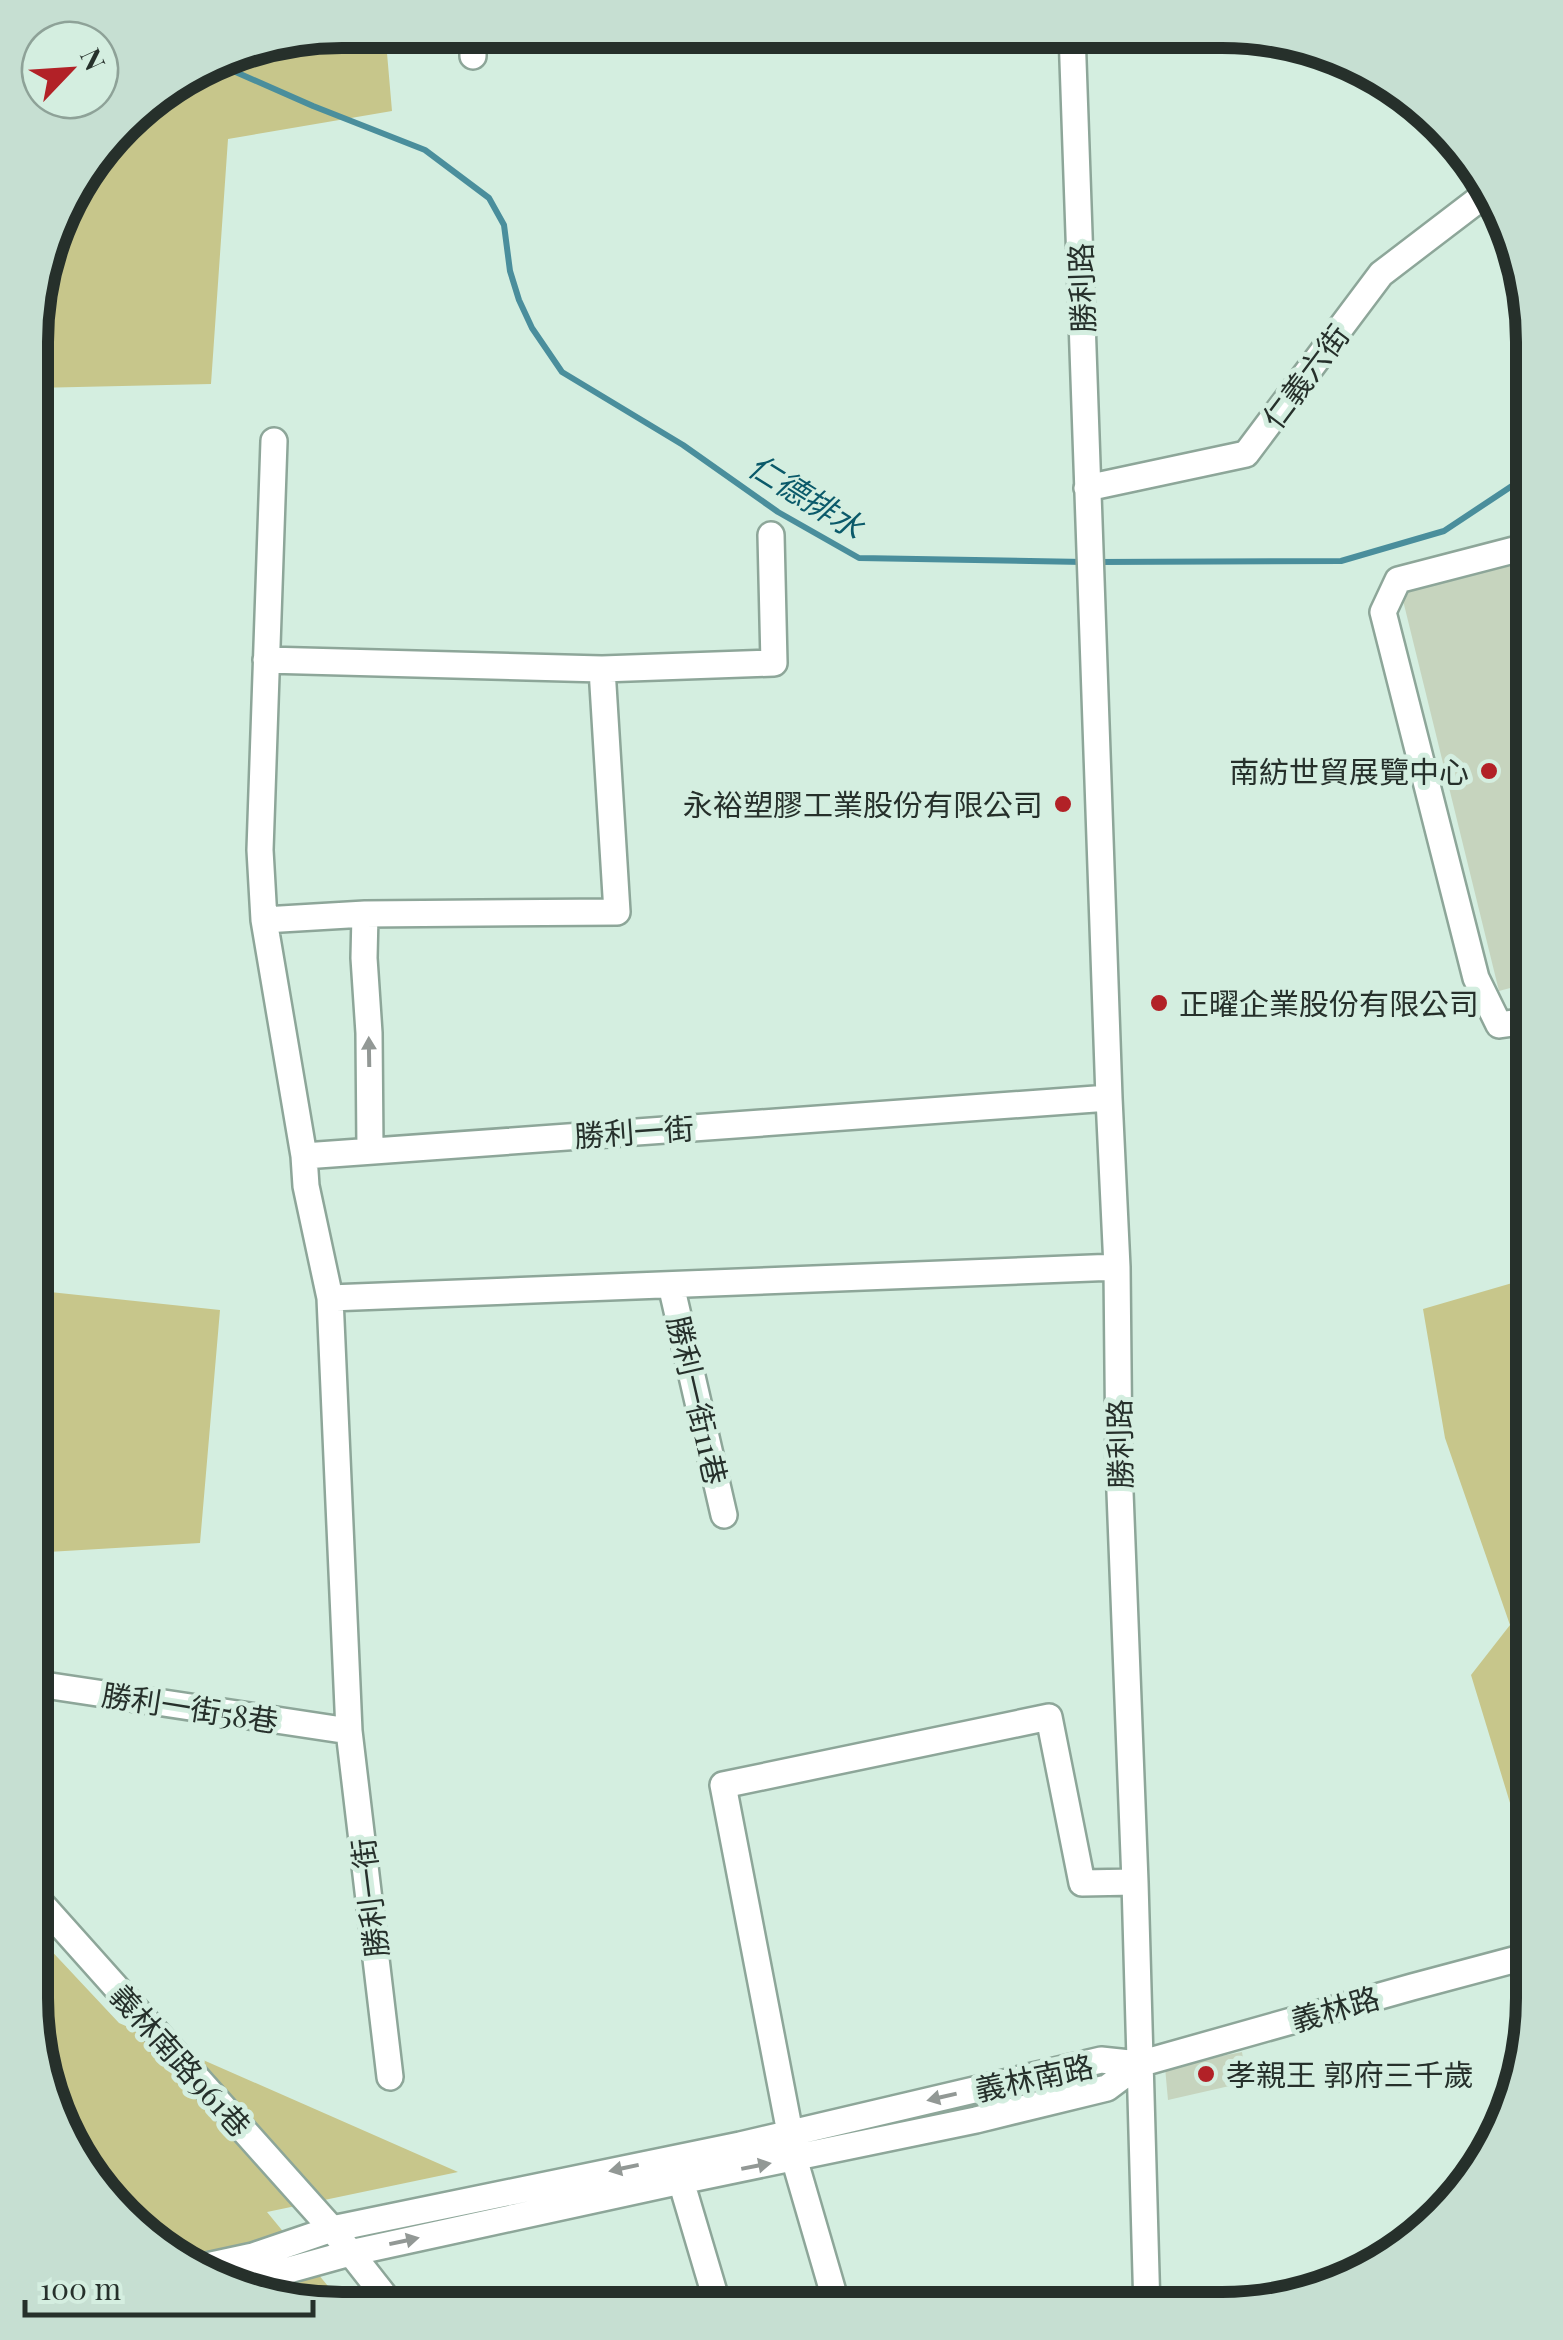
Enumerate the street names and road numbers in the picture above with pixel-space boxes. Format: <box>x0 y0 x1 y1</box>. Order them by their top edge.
street label: 勝利路 <box>1059 242 1103 334</box>
street label: 仁義六街 <box>1253 316 1357 436</box>
street label: 勝利一街 <box>573 1107 695 1155</box>
street label: 勝利一街11巷 <box>659 1312 737 1488</box>
street label: 勝利路 <box>1098 1399 1140 1489</box>
street label: 勝利一街58巷 <box>99 1673 281 1741</box>
street label: 勝利一街 <box>342 1836 396 1960</box>
street label: 義林南路961巷 <box>102 1975 260 2145</box>
street label: 義林路 <box>1286 1976 1384 2040</box>
street label: 義林南路 <box>971 2045 1097 2109</box>

